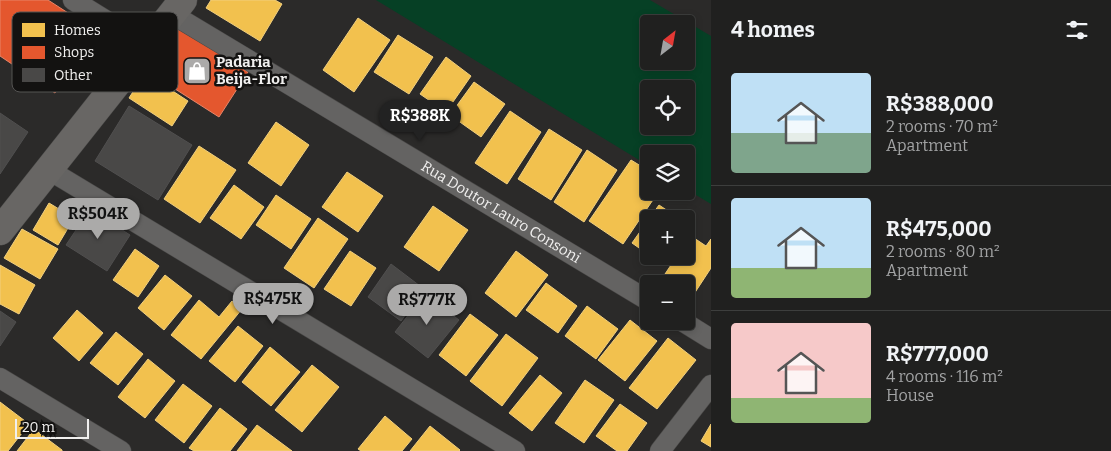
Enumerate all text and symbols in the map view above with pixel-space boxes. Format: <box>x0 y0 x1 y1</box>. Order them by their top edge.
legend <box>12 12 178 92</box>
north arrow <box>640 15 695 70</box>
map controls <box>640 15 695 330</box>
icon: filters <box>1063 16 1091 44</box>
text: 4 homes <box>731 17 815 43</box>
text: Homes <box>54 22 101 39</box>
text: Shops <box>54 44 94 61</box>
place label: Padaria Beija-Flor <box>216 53 287 88</box>
shop icon: Padaria Beija-Flor <box>182 56 212 86</box>
text: Other <box>54 67 92 84</box>
button: locate <box>640 80 695 135</box>
text: R$388,000 <box>886 91 994 117</box>
icon: home <box>771 93 831 153</box>
pin: R$388K <box>379 100 461 142</box>
text: R$388K <box>390 106 450 125</box>
text: 2 rooms · 70 m² <box>886 117 998 136</box>
text: Apartment <box>886 136 968 155</box>
button: layers <box>640 145 695 200</box>
street label: Rua Doutor Lauro Consoni <box>418 157 585 267</box>
pin: R$504K <box>57 198 139 240</box>
text: R$504K <box>68 204 128 223</box>
button: + <box>640 210 695 265</box>
text: R$475,000 <box>886 216 992 242</box>
icon: home <box>771 218 831 278</box>
text: 2 rooms · 80 m² <box>886 242 1000 261</box>
text: Apartment <box>886 261 968 280</box>
button: − <box>640 275 695 330</box>
pin: R$475K <box>232 282 314 325</box>
pin: R$777K <box>386 284 468 326</box>
text: R$475K <box>244 289 302 308</box>
text: R$777K <box>398 290 456 309</box>
text: R$777,000 <box>886 341 989 367</box>
icon: home <box>771 343 831 403</box>
text: 4 rooms · 116 m² <box>886 367 1003 386</box>
text: House <box>886 386 934 405</box>
scale bar <box>15 416 89 439</box>
text: 20 m <box>22 419 55 436</box>

